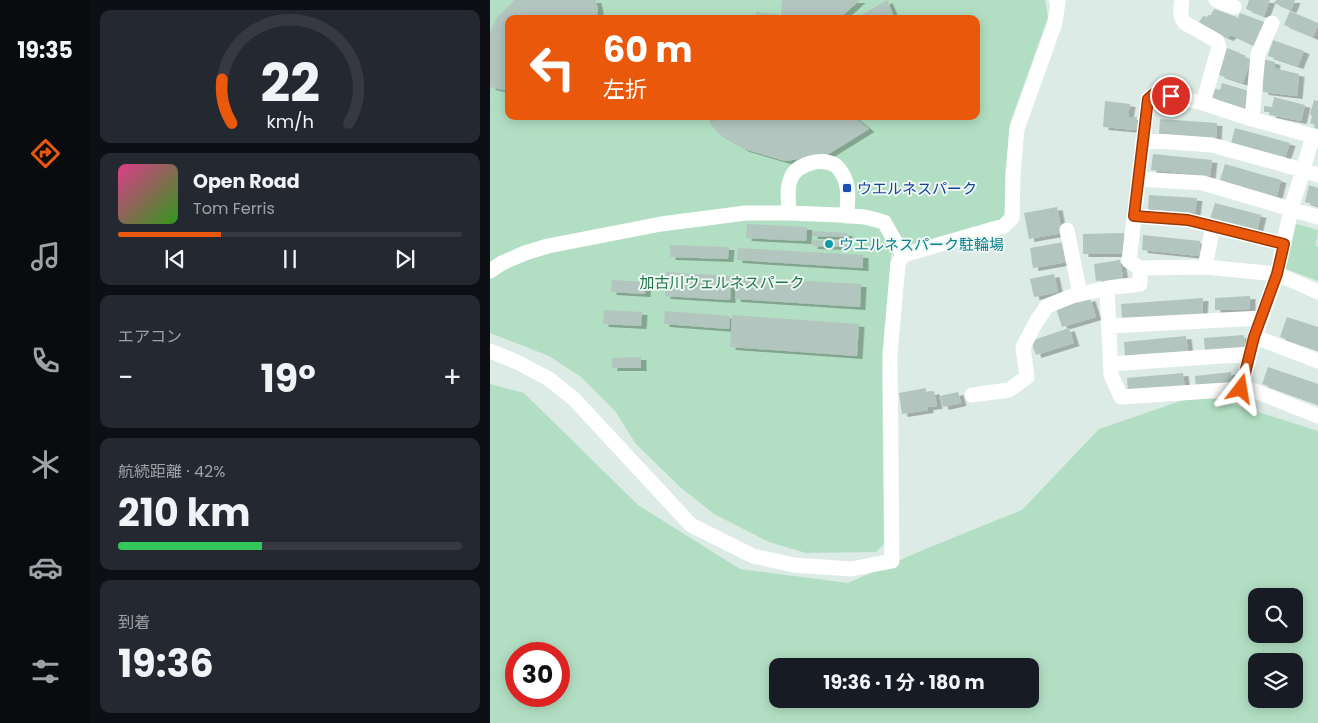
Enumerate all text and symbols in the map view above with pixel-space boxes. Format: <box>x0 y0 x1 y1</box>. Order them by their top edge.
text: 60 m <box>603 25 693 74</box>
text: 19:35 <box>17 35 73 66</box>
icon: left <box>520 35 585 100</box>
text: 22 <box>260 47 320 120</box>
text: 左折 <box>603 74 647 105</box>
pin <box>1150 75 1192 117</box>
icon: arrive <box>1157 82 1185 110</box>
text: km/h <box>266 109 314 134</box>
icon: directions <box>28 136 63 171</box>
text: Open Road <box>193 168 300 195</box>
place label: ウエルネスパーク <box>857 178 977 199</box>
marker: ウエルネスパーク <box>841 182 853 194</box>
text: Tom Ferris <box>193 197 275 220</box>
place label: ウエルネスパーク駐輪場 <box>839 234 1004 255</box>
marker: ウエルネスパーク駐輪場 <box>823 238 835 250</box>
icon: music <box>28 239 63 274</box>
icon: previous <box>161 245 189 273</box>
icon: pause <box>276 245 304 273</box>
icon: next <box>391 245 419 273</box>
park label: 加古川ウェルネスパーク <box>639 272 805 293</box>
text: エアコン <box>118 325 182 348</box>
icon: phone <box>28 343 63 378</box>
text: 19° <box>261 352 316 405</box>
text: − <box>118 358 133 397</box>
text: + <box>443 358 462 397</box>
position arrow <box>1214 362 1266 414</box>
icon: climate <box>28 447 63 482</box>
text: 航続距離 · 42% <box>118 460 225 483</box>
text: 210 km <box>118 486 251 539</box>
icon: car <box>28 550 63 585</box>
map controls <box>1248 588 1303 708</box>
button: search <box>1248 588 1303 643</box>
text: 到着 <box>118 611 150 634</box>
text: 19:36 <box>118 637 214 690</box>
speed limit sign: 30 <box>505 642 570 707</box>
button: layers <box>1248 653 1303 708</box>
icon: filters <box>28 654 63 689</box>
text: 19:36 · 1 分 · 180 m <box>823 669 985 696</box>

